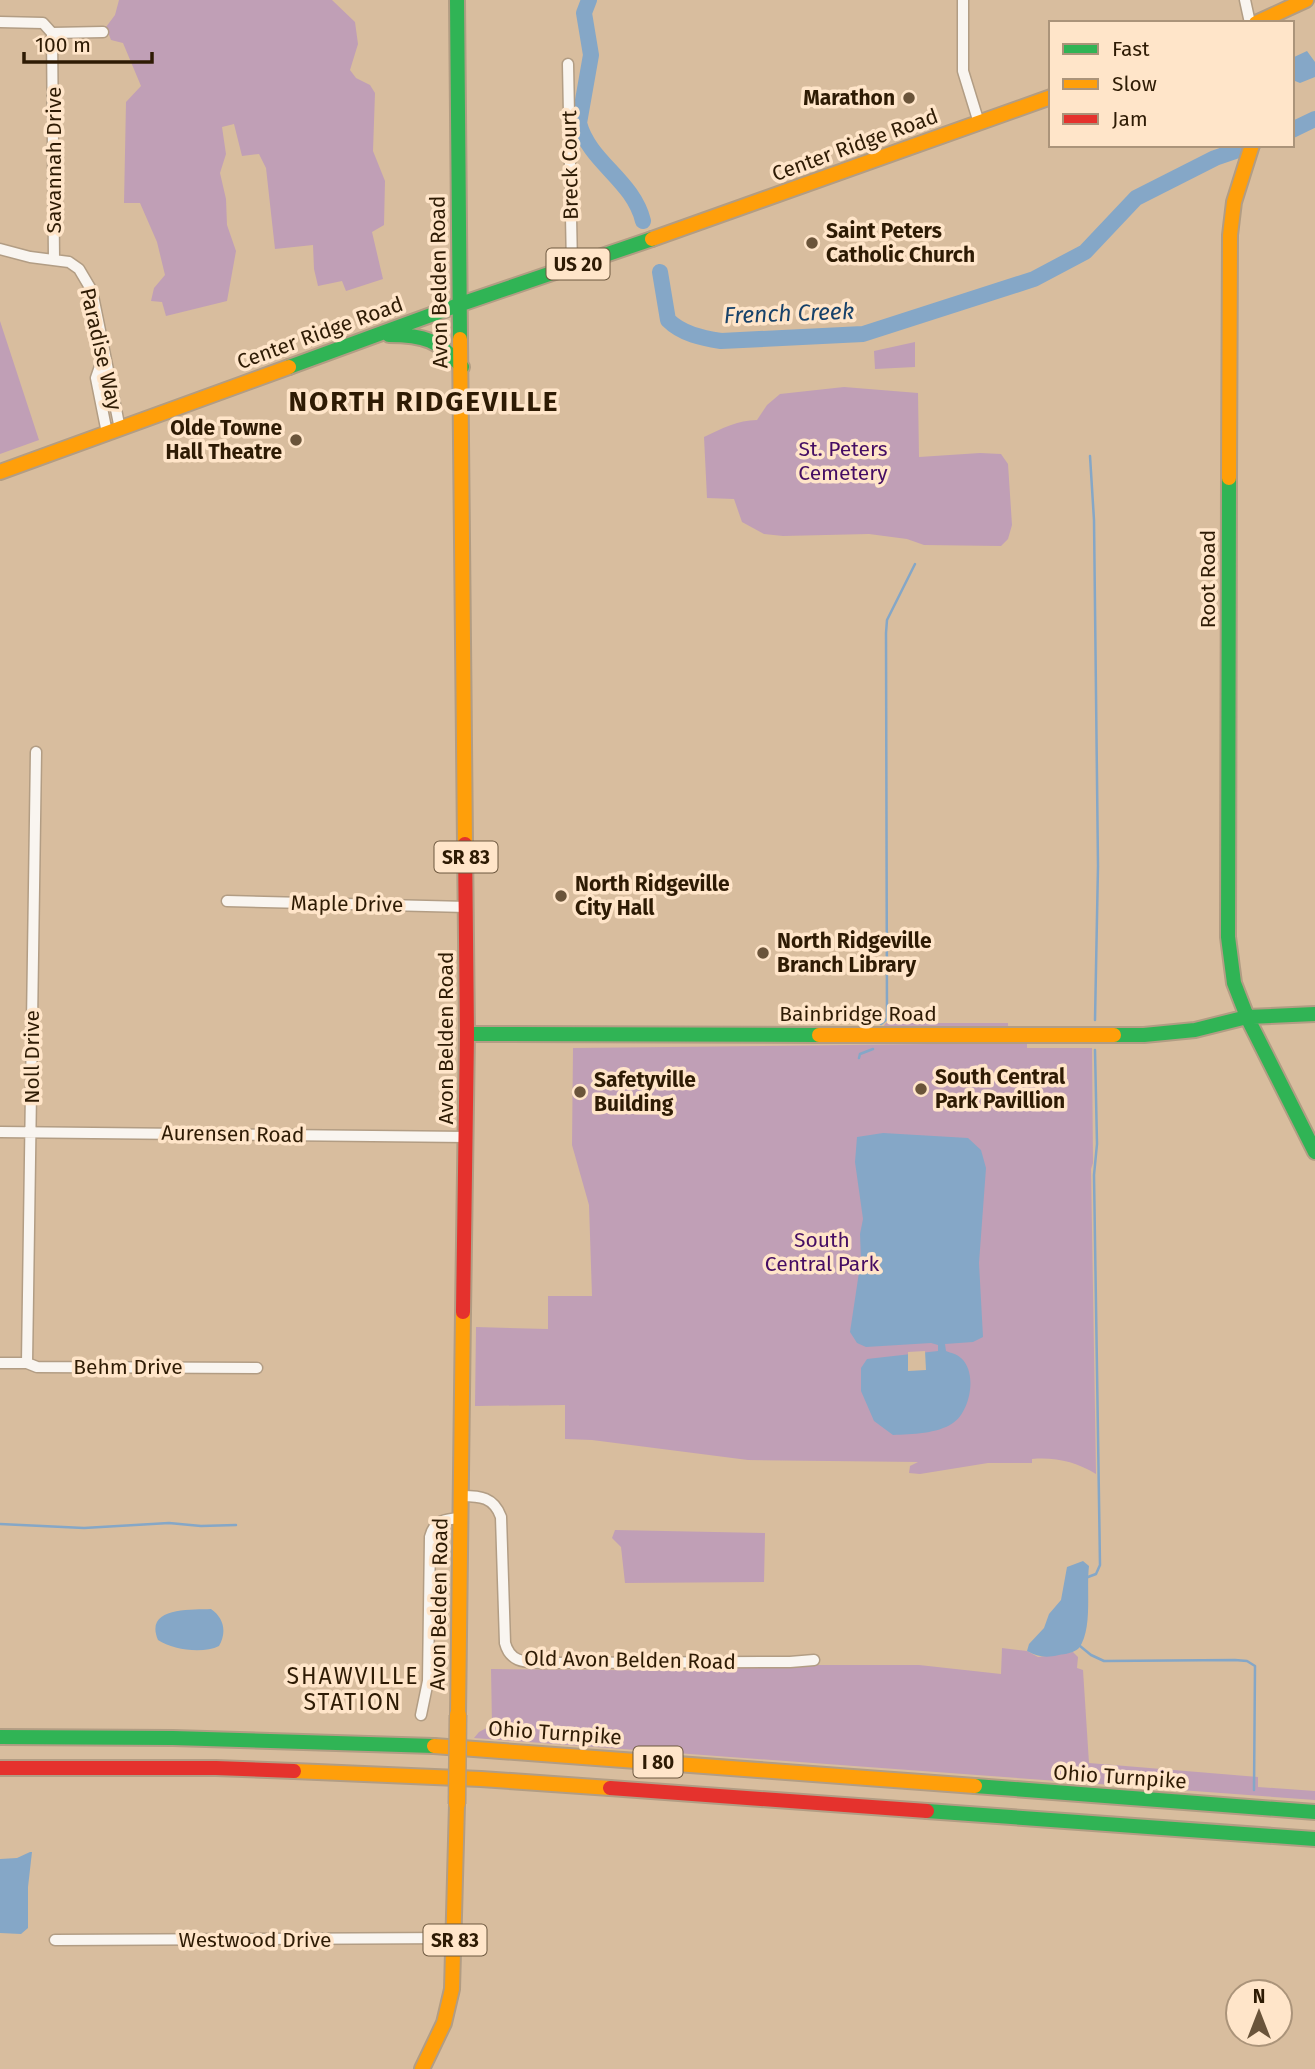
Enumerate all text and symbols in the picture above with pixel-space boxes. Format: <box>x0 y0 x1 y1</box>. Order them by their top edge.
scale bar <box>24 21 152 65</box>
legend <box>1049 21 1294 147</box>
text: 100 m <box>35 32 91 58</box>
text: Fast <box>1112 36 1150 62</box>
text: Slow <box>1112 71 1157 97</box>
place label: Marathon <box>803 85 895 111</box>
street label: Savannah Drive <box>41 86 67 234</box>
marker: Marathon <box>901 90 917 106</box>
street label: Center Ridge Road <box>768 103 942 187</box>
text: Jam <box>1112 106 1148 132</box>
street label: Breck Court <box>556 110 584 220</box>
street label: Avon Belden Road <box>424 195 454 369</box>
place label: Saint Peters Catholic Church <box>826 218 975 268</box>
marker: Saint Peters Catholic Church <box>804 235 820 251</box>
road number: US 20 <box>546 248 610 280</box>
street label: Paradise Way <box>74 285 128 413</box>
street label: Center Ridge Road <box>233 291 407 375</box>
water label: French Creek <box>723 297 855 329</box>
district label: NORTH RIDGEVILLE <box>288 385 560 418</box>
place label: Olde Towne Hall Theatre <box>165 415 282 465</box>
marker: Olde Towne Hall Theatre <box>288 432 304 448</box>
park label: St. Peters Cemetery <box>798 436 888 486</box>
street label: Root Road <box>1195 530 1221 628</box>
road number: SR 83 <box>434 842 498 872</box>
place label: North Ridgeville City Hall <box>575 871 730 921</box>
marker: North Ridgeville City Hall <box>553 888 569 904</box>
street label: Maple Drive <box>291 890 403 918</box>
place label: North Ridgeville Branch Library <box>777 928 932 978</box>
marker: North Ridgeville Branch Library <box>755 945 771 961</box>
street label: Avon Belden Road <box>433 952 459 1124</box>
street label: Bainbridge Road <box>779 1001 937 1027</box>
street label: Noll Drive <box>19 1010 45 1104</box>
place label: South Central Park Pavillion <box>935 1064 1066 1114</box>
place label: Safetyville Building <box>594 1067 696 1117</box>
marker: South Central Park Pavillion <box>913 1081 929 1097</box>
marker: Safetyville Building <box>572 1084 588 1100</box>
street label: Aurensen Road <box>161 1120 305 1148</box>
park label: South Central Park <box>765 1227 879 1277</box>
street label: Behm Drive <box>73 1354 183 1380</box>
street label: Avon Belden Road <box>424 1517 454 1691</box>
street label: Old Avon Belden Road <box>524 1645 736 1675</box>
district label: SHAWVILLE STATION <box>286 1662 420 1716</box>
street label: Ohio Turnpike <box>487 1715 623 1751</box>
road number: I 80 <box>634 1746 682 1778</box>
street label: Ohio Turnpike <box>1052 1759 1188 1795</box>
road number: SR 83 <box>424 1924 486 1956</box>
street label: Westwood Drive <box>179 1927 331 1953</box>
north arrow <box>1224 1978 1294 2048</box>
text: N <box>1253 1985 1265 2008</box>

